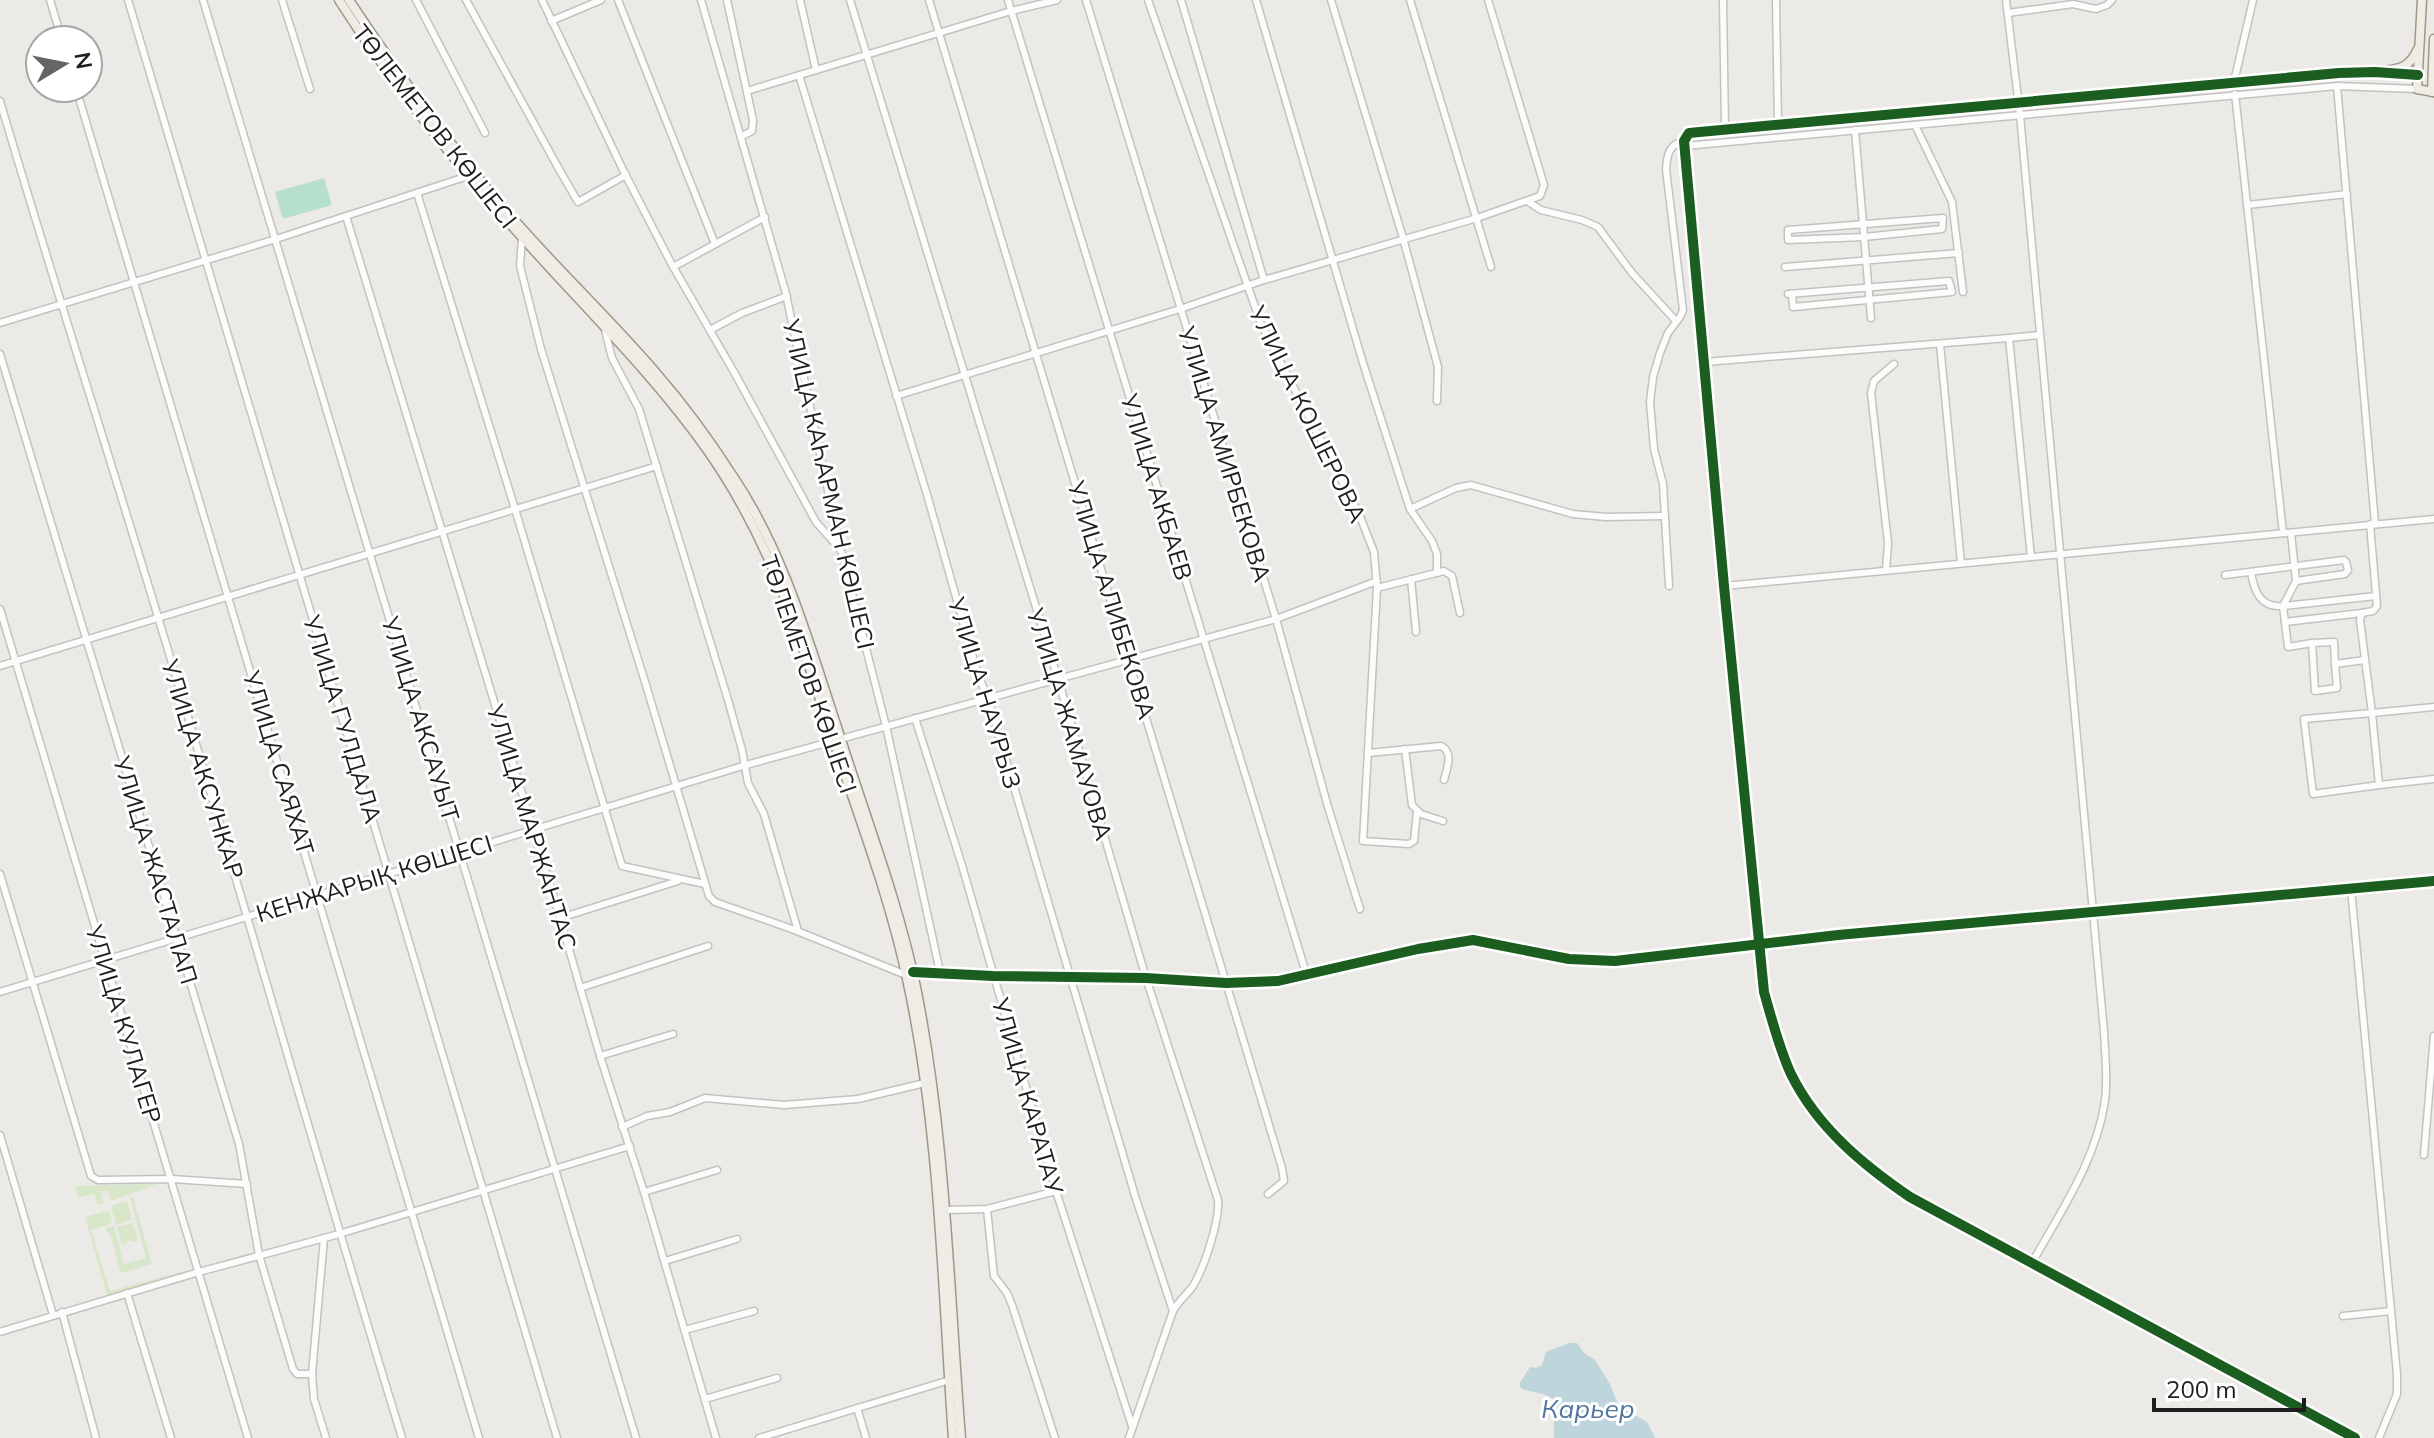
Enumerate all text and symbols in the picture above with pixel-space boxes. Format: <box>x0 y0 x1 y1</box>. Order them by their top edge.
street label: ТӨЛЕМЕТОВ КӨШЕСІ <box>346 18 524 234</box>
north arrow <box>24 24 104 104</box>
text: N <box>68 50 99 71</box>
street label: УЛИЦА КОШЕРОВА <box>1242 300 1374 527</box>
street label: УЛИЦА КАҺАРМАН КӨШЕСІ <box>776 315 882 652</box>
street label: УЛИЦА АМИРБЕКОВА <box>1172 322 1278 586</box>
street label: УЛИЦА АКБАЕВ <box>1114 389 1200 584</box>
street label: УЛИЦА АЛИБЕКОВА <box>1061 476 1163 723</box>
street label: ТӨЛЕМЕТОВ КӨШЕСІ <box>754 551 864 797</box>
street label: УЛИЦА НАУРЫЗ <box>941 593 1028 792</box>
street label: УЛИЦА ЖАМАУОВА <box>1020 603 1120 844</box>
street label: УЛИЦА ГУЛДАЛА <box>297 611 389 827</box>
street label: УЛИЦА АКСАУЫТ <box>375 612 467 825</box>
street label: УЛИЦА АКСУНКАР <box>155 655 251 882</box>
street label: УЛИЦА САЯХАТ <box>236 666 321 859</box>
street label: УЛИЦА МАРЖАНТАС <box>480 700 584 953</box>
street label: УЛИЦА ЖАСТАЛАП <box>107 752 205 987</box>
street label: КЕНЖАРЫҚ КӨШЕСІ <box>252 828 496 928</box>
street label: УЛИЦА КУЛАГЕР <box>79 920 168 1127</box>
street label: УЛИЦА КАРАТАУ <box>985 994 1070 1198</box>
scale bar <box>2154 1362 2304 1412</box>
text: 200 m <box>2166 1374 2237 1404</box>
water label: Карьер <box>1541 1392 1635 1425</box>

